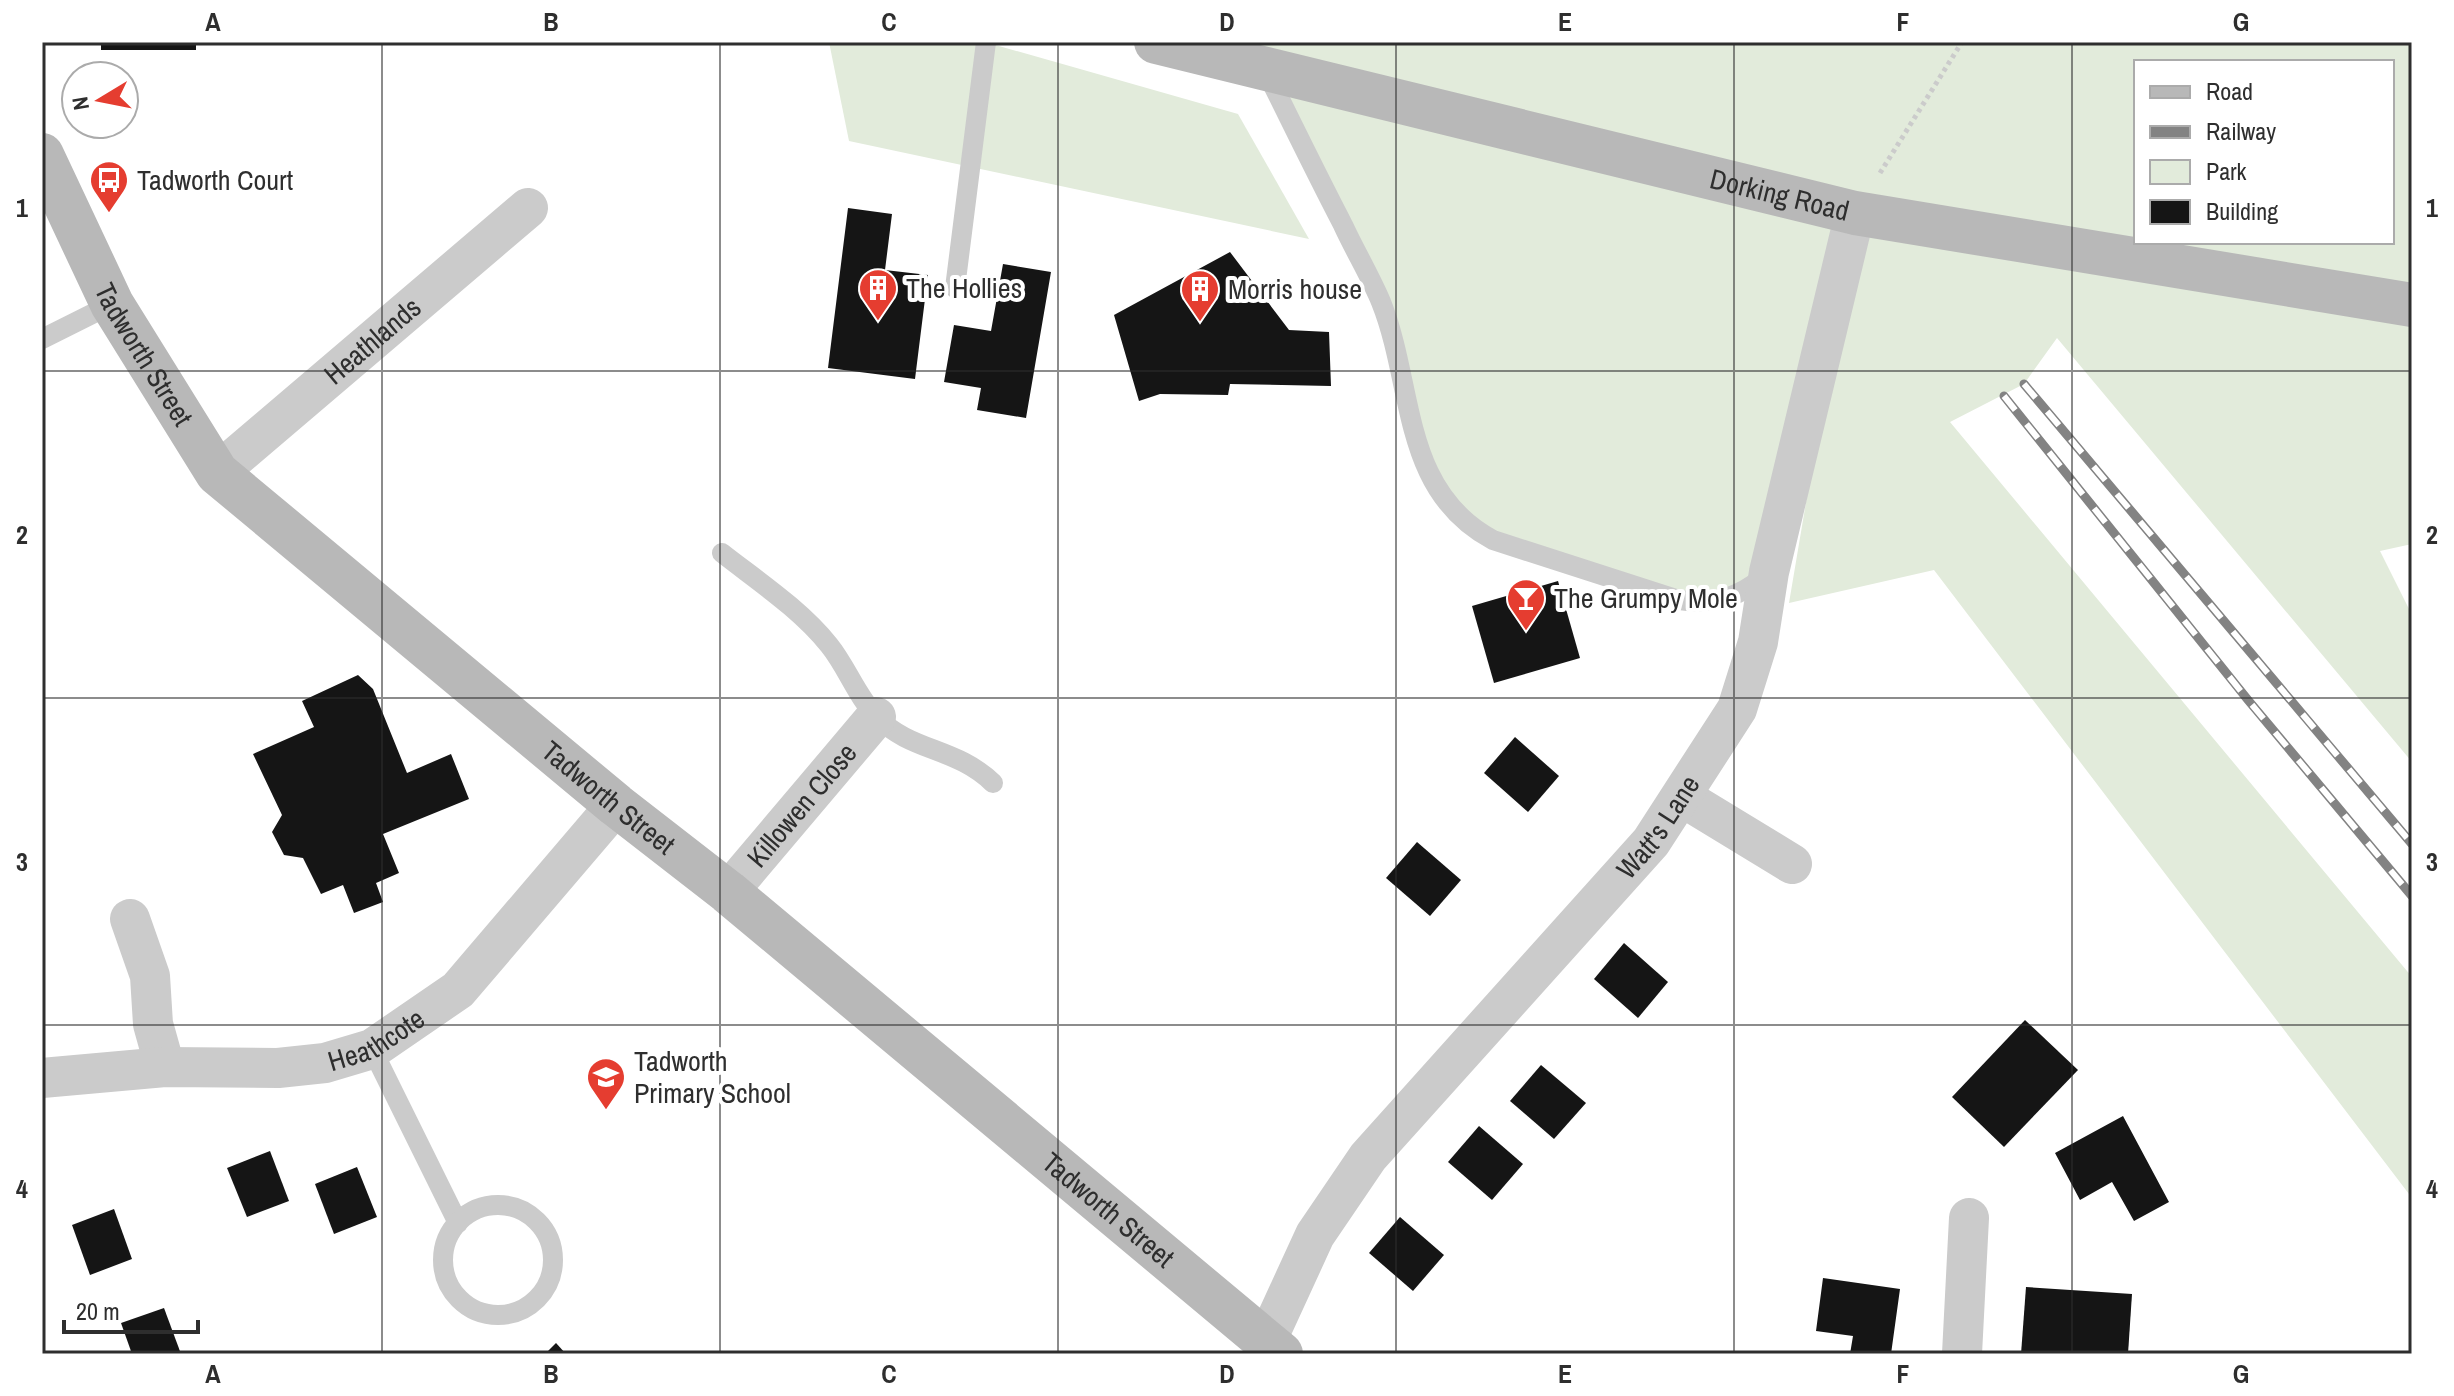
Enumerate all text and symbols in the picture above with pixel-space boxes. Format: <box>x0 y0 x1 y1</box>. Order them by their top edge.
text: A <box>205 4 221 39</box>
text: B <box>543 4 559 39</box>
text: C <box>881 4 897 39</box>
text: D <box>1219 4 1235 39</box>
text: E <box>1558 4 1572 39</box>
text: F <box>1896 4 1910 39</box>
text: G <box>2233 4 2249 39</box>
north arrow <box>60 60 140 140</box>
legend <box>2134 60 2394 244</box>
text: Road <box>2206 75 2253 107</box>
text: N <box>64 94 96 112</box>
text: Railway <box>2206 115 2276 147</box>
text: Park <box>2206 155 2247 187</box>
bus stop icon: Tadworth Court <box>88 159 130 214</box>
street label: Dorking Road <box>1706 159 1853 230</box>
place label: Tadworth Court <box>137 161 293 199</box>
text: 1 <box>16 190 28 225</box>
text: 1 <box>2426 190 2438 225</box>
text: Building <box>2206 195 2278 227</box>
building icon: The Hollies <box>857 267 899 322</box>
building icon: Morris house <box>1179 268 1221 323</box>
place label: The Hollies <box>906 269 1022 307</box>
place label: Morris house <box>1228 270 1362 308</box>
street label: Tadworth Street <box>86 277 202 433</box>
street label: Heathlands <box>316 289 429 393</box>
text: 2 <box>16 517 28 552</box>
text: 2 <box>2426 517 2438 552</box>
bar icon: The Grumpy Mole <box>1505 577 1547 632</box>
place label: The Grumpy Mole <box>1554 579 1738 617</box>
street label: Tadworth Street <box>534 732 683 863</box>
street label: Killowen Close <box>738 735 865 875</box>
street label: Watt's Lane <box>1608 768 1708 887</box>
text: 3 <box>16 844 28 879</box>
text: 3 <box>2426 844 2438 879</box>
street label: Heathcote <box>323 1000 432 1080</box>
place label: Tadworth Primary School <box>634 1042 791 1112</box>
school or university icon: Tadworth Primary School <box>585 1056 627 1111</box>
street label: Tadworth Street <box>1034 1143 1182 1276</box>
text: 4 <box>16 1171 28 1206</box>
text: 4 <box>2426 1171 2438 1206</box>
scale bar <box>64 1284 198 1334</box>
text: 20 m <box>76 1295 120 1327</box>
text: A <box>205 1356 221 1391</box>
text: B <box>543 1356 559 1391</box>
text: C <box>881 1356 897 1391</box>
text: D <box>1219 1356 1235 1391</box>
text: E <box>1558 1356 1572 1391</box>
text: F <box>1896 1356 1910 1391</box>
text: G <box>2233 1356 2249 1391</box>

